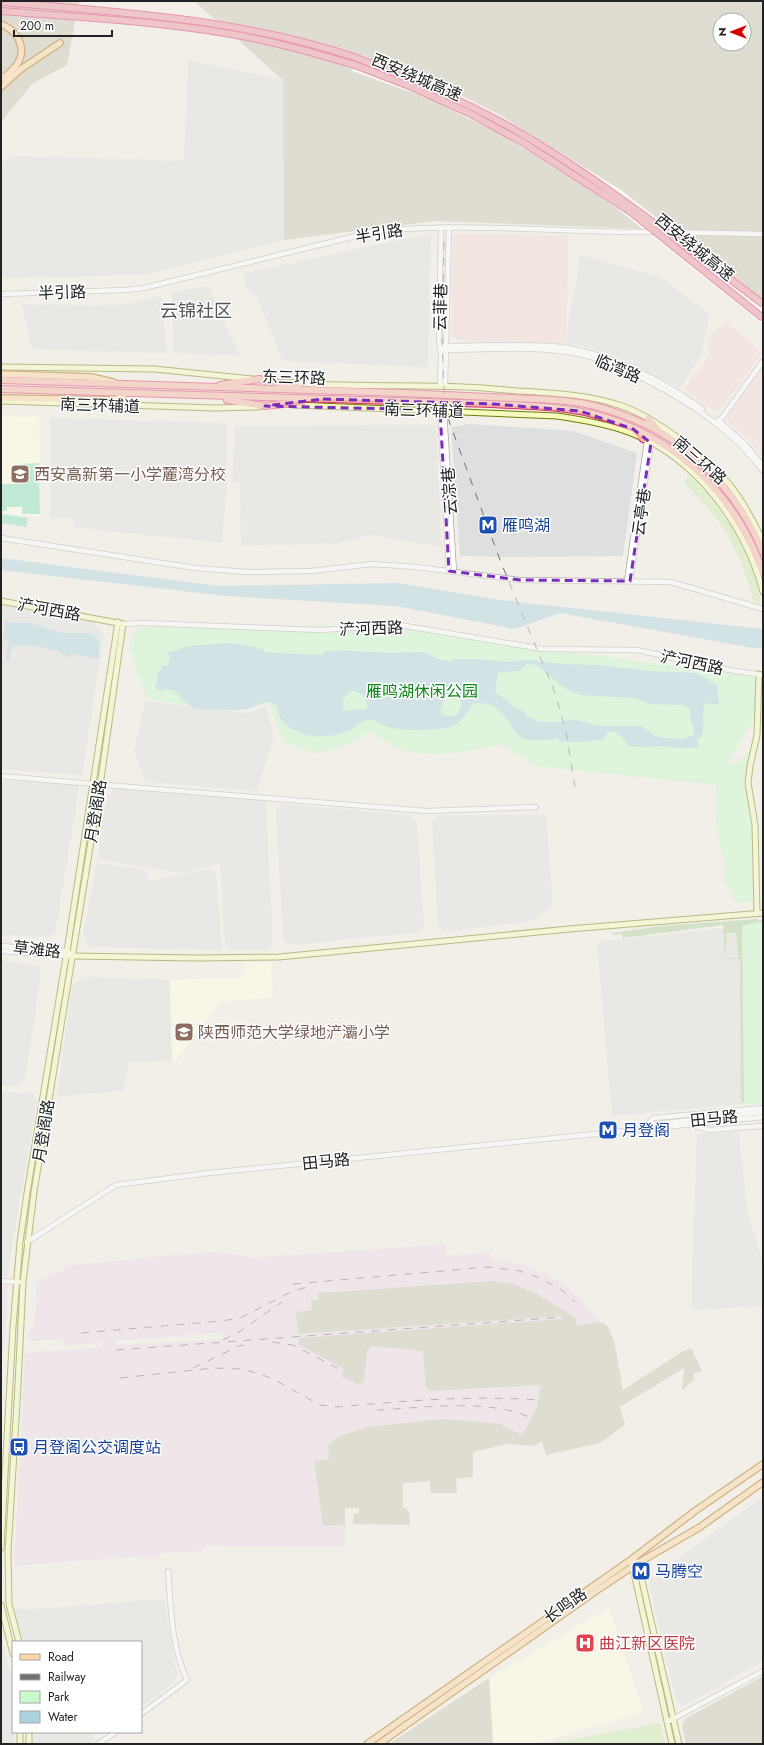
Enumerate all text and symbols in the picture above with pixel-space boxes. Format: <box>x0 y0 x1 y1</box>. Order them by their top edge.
scale bar <box>14 12 112 38</box>
north arrow <box>712 12 752 52</box>
text: 200 m <box>20 17 54 35</box>
text: N <box>714 28 730 36</box>
street label: 西安绕城高速 <box>368 48 465 107</box>
street label: 西安绕城高速 <box>650 208 739 287</box>
street label: 半引路 <box>354 218 405 249</box>
street label: 半引路 <box>38 280 86 305</box>
street label: 云菲巷 <box>429 283 452 331</box>
district label: 云锦社区 <box>160 298 232 324</box>
street label: 临湾路 <box>591 348 644 388</box>
street label: 东三环路 <box>262 365 326 390</box>
street label: 南三环辅道 <box>60 393 140 418</box>
street label: 南三环辅道 <box>384 398 464 423</box>
street label: 南三环路 <box>668 431 731 490</box>
school or university icon: 西安高新第一小学麓湾分校 <box>9 463 31 485</box>
place label: 西安高新第一小学麓湾分校 <box>34 463 226 486</box>
street label: 云淙巷 <box>436 466 463 516</box>
street label: 云亭巷 <box>627 487 656 537</box>
metro station icon: 雁鸣湖 <box>477 514 499 536</box>
place label: 雁鸣湖 <box>502 514 550 537</box>
street label: 浐河西路 <box>15 593 82 626</box>
street label: 浐河西路 <box>339 616 403 641</box>
street label: 浐河西路 <box>658 645 726 680</box>
park label: 雁鸣湖休闲公园 <box>366 680 478 703</box>
street label: 月登阁路 <box>79 778 112 844</box>
street label: 草滩路 <box>12 936 62 963</box>
school or university icon: 陕西师范大学绿地浐灞小学 <box>173 1021 195 1043</box>
place label: 陕西师范大学绿地浐灞小学 <box>198 1021 390 1044</box>
street label: 月登阁路 <box>27 1098 60 1164</box>
street label: 田马路 <box>689 1105 739 1132</box>
metro station icon: 月登阁 <box>597 1119 619 1141</box>
place label: 月登阁 <box>622 1119 670 1142</box>
street label: 田马路 <box>301 1148 351 1175</box>
bus stop icon: 月登阁公交调度站 <box>8 1436 30 1458</box>
place label: 月登阁公交调度站 <box>33 1436 161 1459</box>
metro station icon: 马腾空 <box>630 1560 652 1582</box>
place label: 马腾空 <box>655 1560 703 1583</box>
street label: 长鸣路 <box>539 1582 592 1629</box>
hospital icon: 曲江新区医院 <box>574 1632 596 1654</box>
place label: 曲江新区医院 <box>599 1632 695 1655</box>
legend <box>12 1641 142 1733</box>
text: Road <box>48 1648 74 1666</box>
text: Railway <box>48 1668 86 1686</box>
text: Park <box>48 1688 70 1706</box>
text: Water <box>48 1708 79 1726</box>

